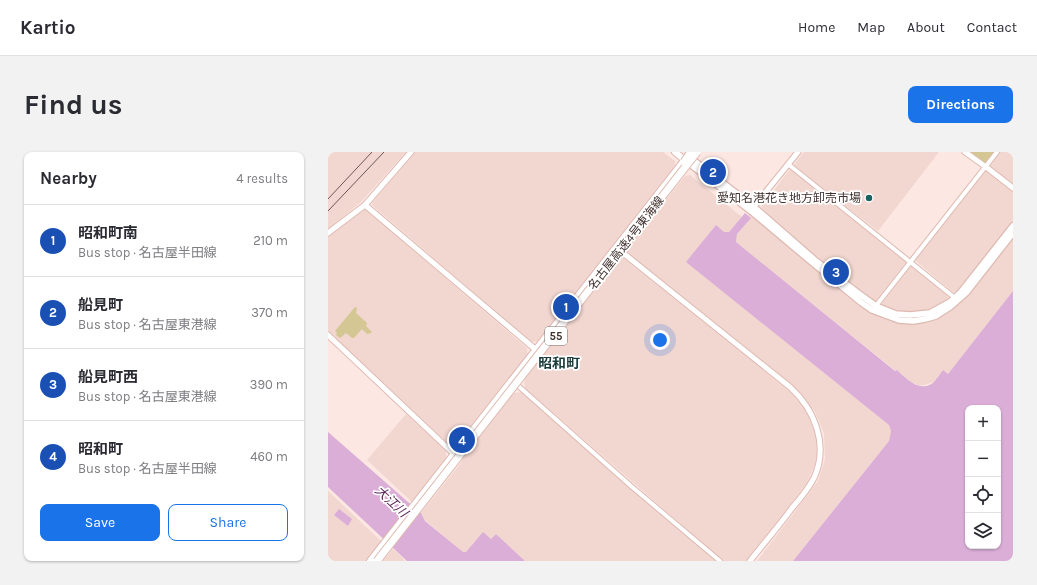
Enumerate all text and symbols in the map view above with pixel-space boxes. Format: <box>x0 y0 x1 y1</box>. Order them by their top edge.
text: Kartio <box>20 17 75 39</box>
text: Home <box>798 19 835 36</box>
text: Map <box>857 19 885 36</box>
text: About <box>907 19 945 36</box>
text: Contact <box>967 19 1017 36</box>
button: Directions <box>908 86 1013 123</box>
text: Find us <box>24 88 123 121</box>
pin: 2 <box>700 157 726 187</box>
text: Nearby <box>40 168 97 188</box>
text: 4 results <box>236 171 288 186</box>
place label: 愛知名港花き地方卸売市場 <box>717 191 861 205</box>
street label: 名古屋高速4号東海線 <box>585 193 667 293</box>
marker: 愛知名港花き地方卸売市場 <box>864 193 874 203</box>
text: 昭和町南 <box>78 224 138 242</box>
text: 1 <box>51 233 55 248</box>
text: 210 m <box>253 233 288 248</box>
text: Bus stop · 名古屋半田線 <box>78 245 217 260</box>
pin: 3 <box>823 257 849 287</box>
pin: 1 <box>553 292 579 322</box>
text: 船見町 <box>78 296 123 314</box>
text: 2 <box>49 305 57 320</box>
text: 370 m <box>251 305 288 320</box>
text: Bus stop · 名古屋東港線 <box>78 317 217 332</box>
road number: 55 <box>545 327 567 345</box>
your location <box>650 330 670 350</box>
district label: 昭和町 <box>538 355 580 372</box>
text: 船見町西 <box>78 368 138 386</box>
text: 3 <box>49 377 57 392</box>
text: 390 m <box>250 377 288 392</box>
text: Bus stop · 名古屋東港線 <box>78 389 217 404</box>
map controls <box>965 405 1001 549</box>
button: + <box>965 405 1001 441</box>
pin: 4 <box>449 425 475 455</box>
text: 昭和町 <box>78 440 123 458</box>
button: − <box>965 441 1001 477</box>
text: 4 <box>49 449 57 464</box>
text: 460 m <box>250 449 288 464</box>
text: Bus stop · 名古屋半田線 <box>78 461 217 476</box>
button: locate <box>965 477 1001 513</box>
water label: 大江川 <box>372 483 412 522</box>
button: Save <box>40 504 160 541</box>
button: Share <box>168 504 288 541</box>
button: layers <box>965 513 1001 549</box>

